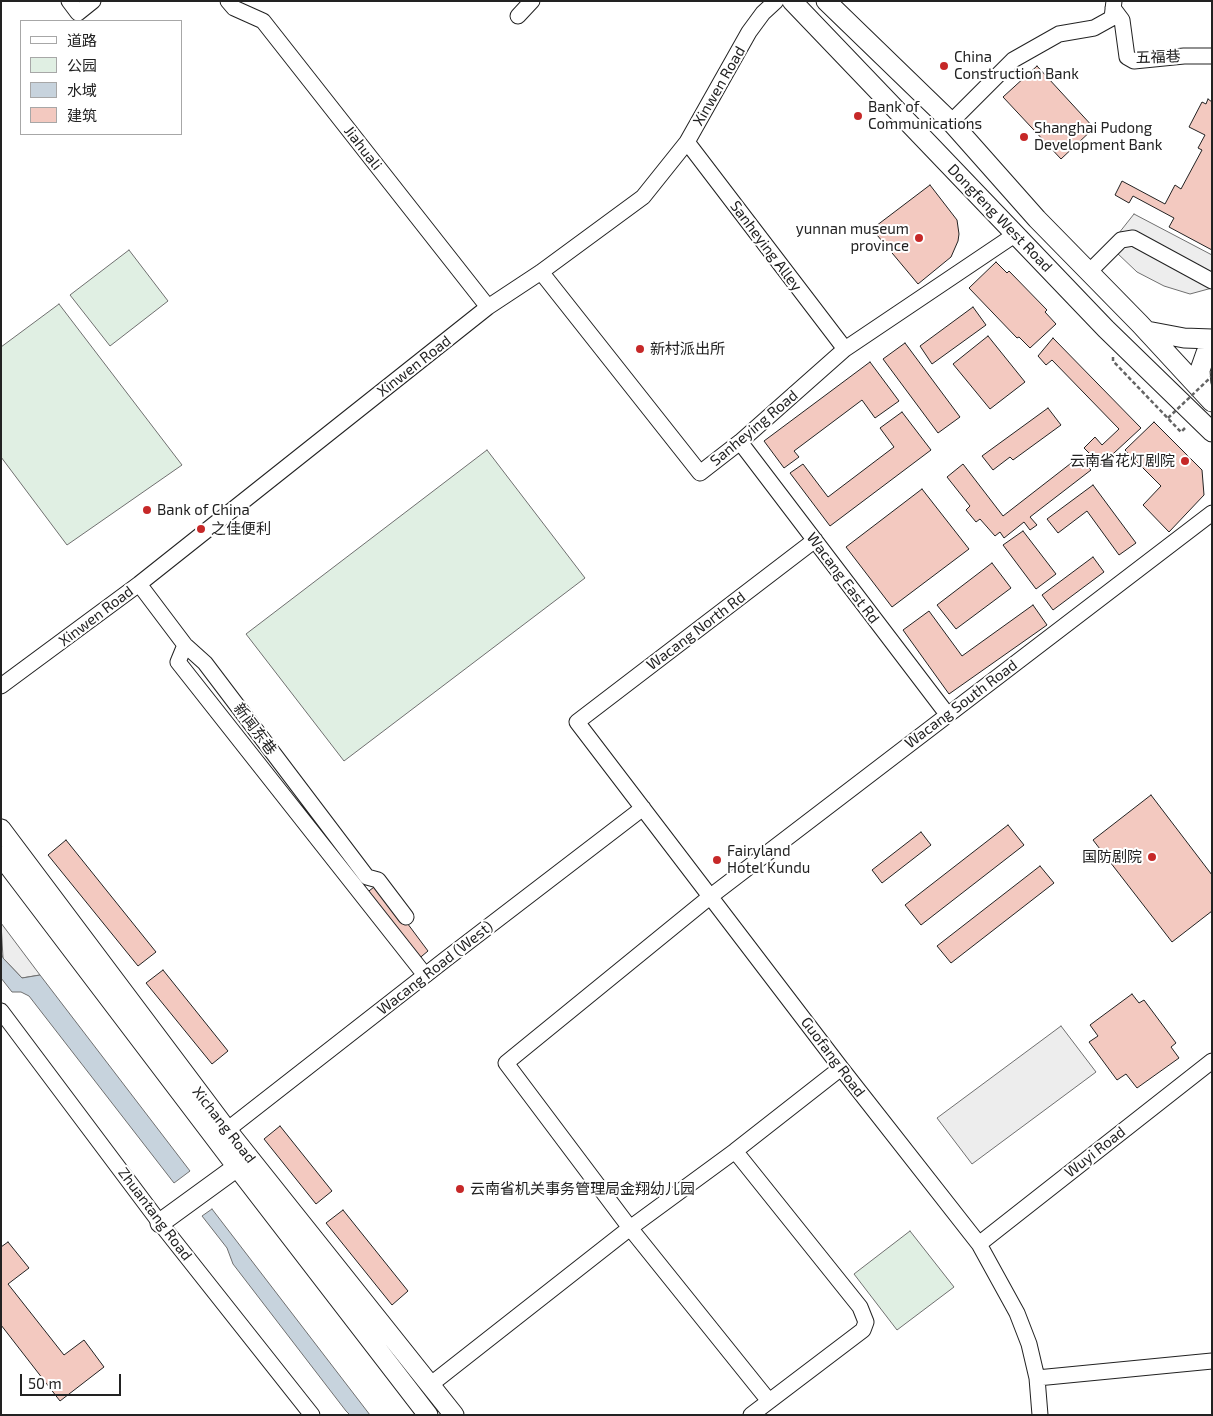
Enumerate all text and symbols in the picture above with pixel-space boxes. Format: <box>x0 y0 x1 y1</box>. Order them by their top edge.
legend <box>20 20 182 135</box>
text: 道路 <box>67 31 97 49</box>
street label: Xinwen Road <box>689 43 749 129</box>
street label: 五福巷 <box>1135 47 1181 67</box>
place label: China Construction Bank <box>954 48 1079 83</box>
text: 公园 <box>67 56 97 74</box>
marker: China Construction Bank <box>938 60 950 72</box>
text: 水域 <box>67 81 97 99</box>
place label: Bank of Communications <box>868 98 982 133</box>
text: 建筑 <box>67 106 97 124</box>
marker: Bank of Communications <box>852 110 864 122</box>
place label: Shanghai Pudong Development Bank <box>1034 119 1162 154</box>
street label: Jiahuali <box>340 122 386 174</box>
marker: Shanghai Pudong Development Bank <box>1018 131 1030 143</box>
street label: Dongfeng West Road <box>944 160 1056 276</box>
street label: Sanheying Alley <box>726 197 806 295</box>
place label: yunnan museum province <box>796 220 909 255</box>
marker: yunnan museum province <box>913 232 925 244</box>
street label: Xinwen Road <box>374 332 454 400</box>
place label: 新村派出所 <box>650 340 725 358</box>
marker: 新村派出所 <box>634 343 646 355</box>
street label: Sanheying Road <box>707 386 801 470</box>
place label: 云南省花灯剧院 <box>1070 452 1175 470</box>
marker: 云南省花灯剧院 <box>1179 455 1191 467</box>
place label: Bank of China <box>157 501 250 519</box>
marker: Bank of China <box>141 504 153 516</box>
place label: 之佳便利 <box>211 520 271 538</box>
marker: 之佳便利 <box>195 523 207 535</box>
street label: Wacang East Rd <box>803 529 883 627</box>
street label: Xinwen Road <box>55 582 137 650</box>
street label: Wacang North Rd <box>643 588 749 674</box>
street label: Wacang South Road <box>901 656 1021 752</box>
street label: 新闻东巷 <box>230 700 280 758</box>
place label: Fairyland Hotel Kundu <box>727 842 810 877</box>
place label: 国防剧院 <box>1082 848 1142 866</box>
marker: 国防剧院 <box>1146 851 1158 863</box>
marker: Fairyland Hotel Kundu <box>711 854 723 866</box>
street label: Wacang Road (West) <box>374 917 496 1019</box>
street label: Guofang Road <box>797 1013 869 1101</box>
street label: Xichang Road <box>189 1083 259 1167</box>
street label: Wuyi Road <box>1061 1123 1129 1181</box>
street label: Zhuantang Road <box>114 1164 196 1264</box>
place label: 云南省机关事务管理局金翔幼儿园 <box>470 1180 695 1198</box>
marker: 云南省机关事务管理局金翔幼儿园 <box>454 1183 466 1195</box>
scale bar <box>22 1364 124 1396</box>
text: 50 m <box>28 1374 62 1392</box>

